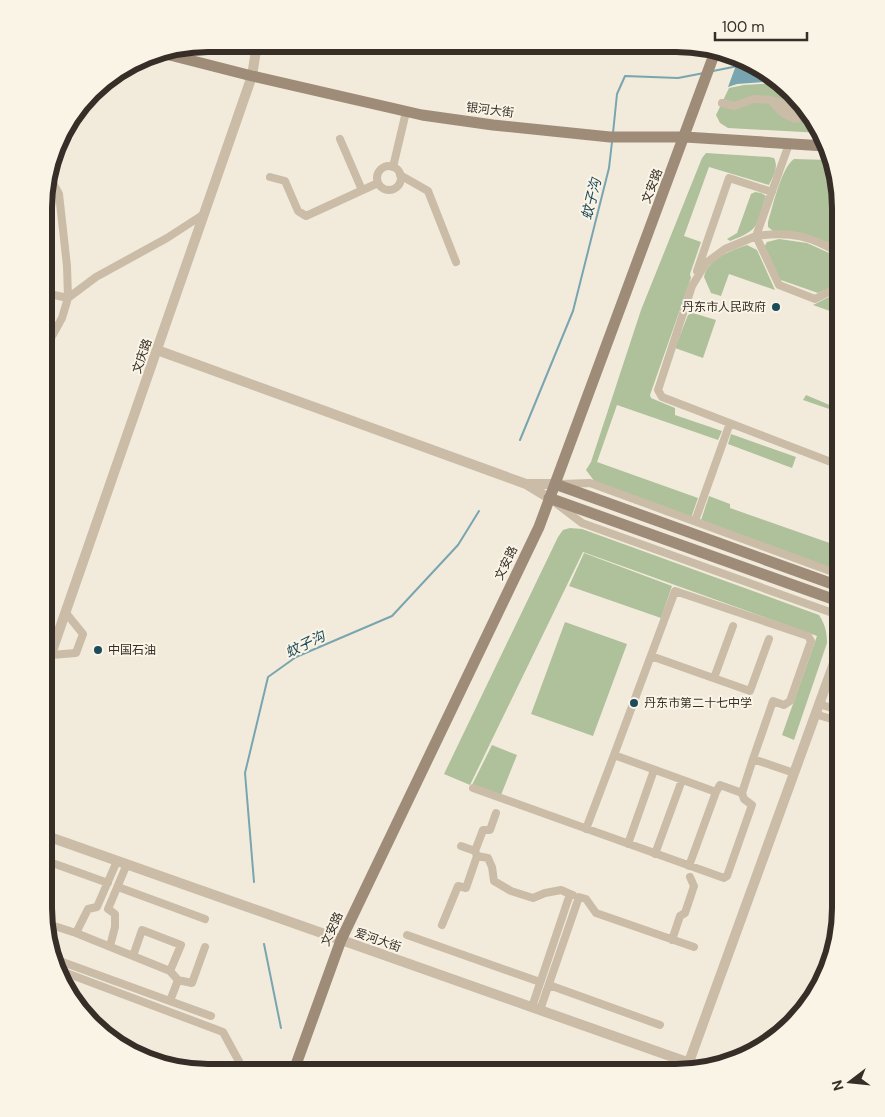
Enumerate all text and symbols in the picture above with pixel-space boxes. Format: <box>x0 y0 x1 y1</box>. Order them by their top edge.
scale bar <box>715 10 808 42</box>
text: 100 m <box>722 17 765 37</box>
street label: 银河大街 <box>465 99 515 121</box>
street label: 文安路 <box>638 166 666 206</box>
water label: 蚊子沟 <box>577 175 605 222</box>
place label: 丹东市人民政府 <box>682 299 766 315</box>
marker: 丹东市人民政府 <box>770 301 782 313</box>
street label: 文庆路 <box>129 336 155 376</box>
street label: 文安路 <box>491 543 521 583</box>
water label: 蚊子沟 <box>282 626 330 661</box>
place label: 中国石油 <box>108 642 156 658</box>
marker: 中国石油 <box>92 644 104 656</box>
place label: 丹东市第二十七中学 <box>644 695 752 711</box>
marker: 丹东市第二十七中学 <box>628 697 640 709</box>
street label: 文安路 <box>317 909 347 949</box>
street label: 爱河大街 <box>353 925 403 955</box>
north arrow <box>825 1057 875 1107</box>
text: N <box>827 1078 848 1093</box>

